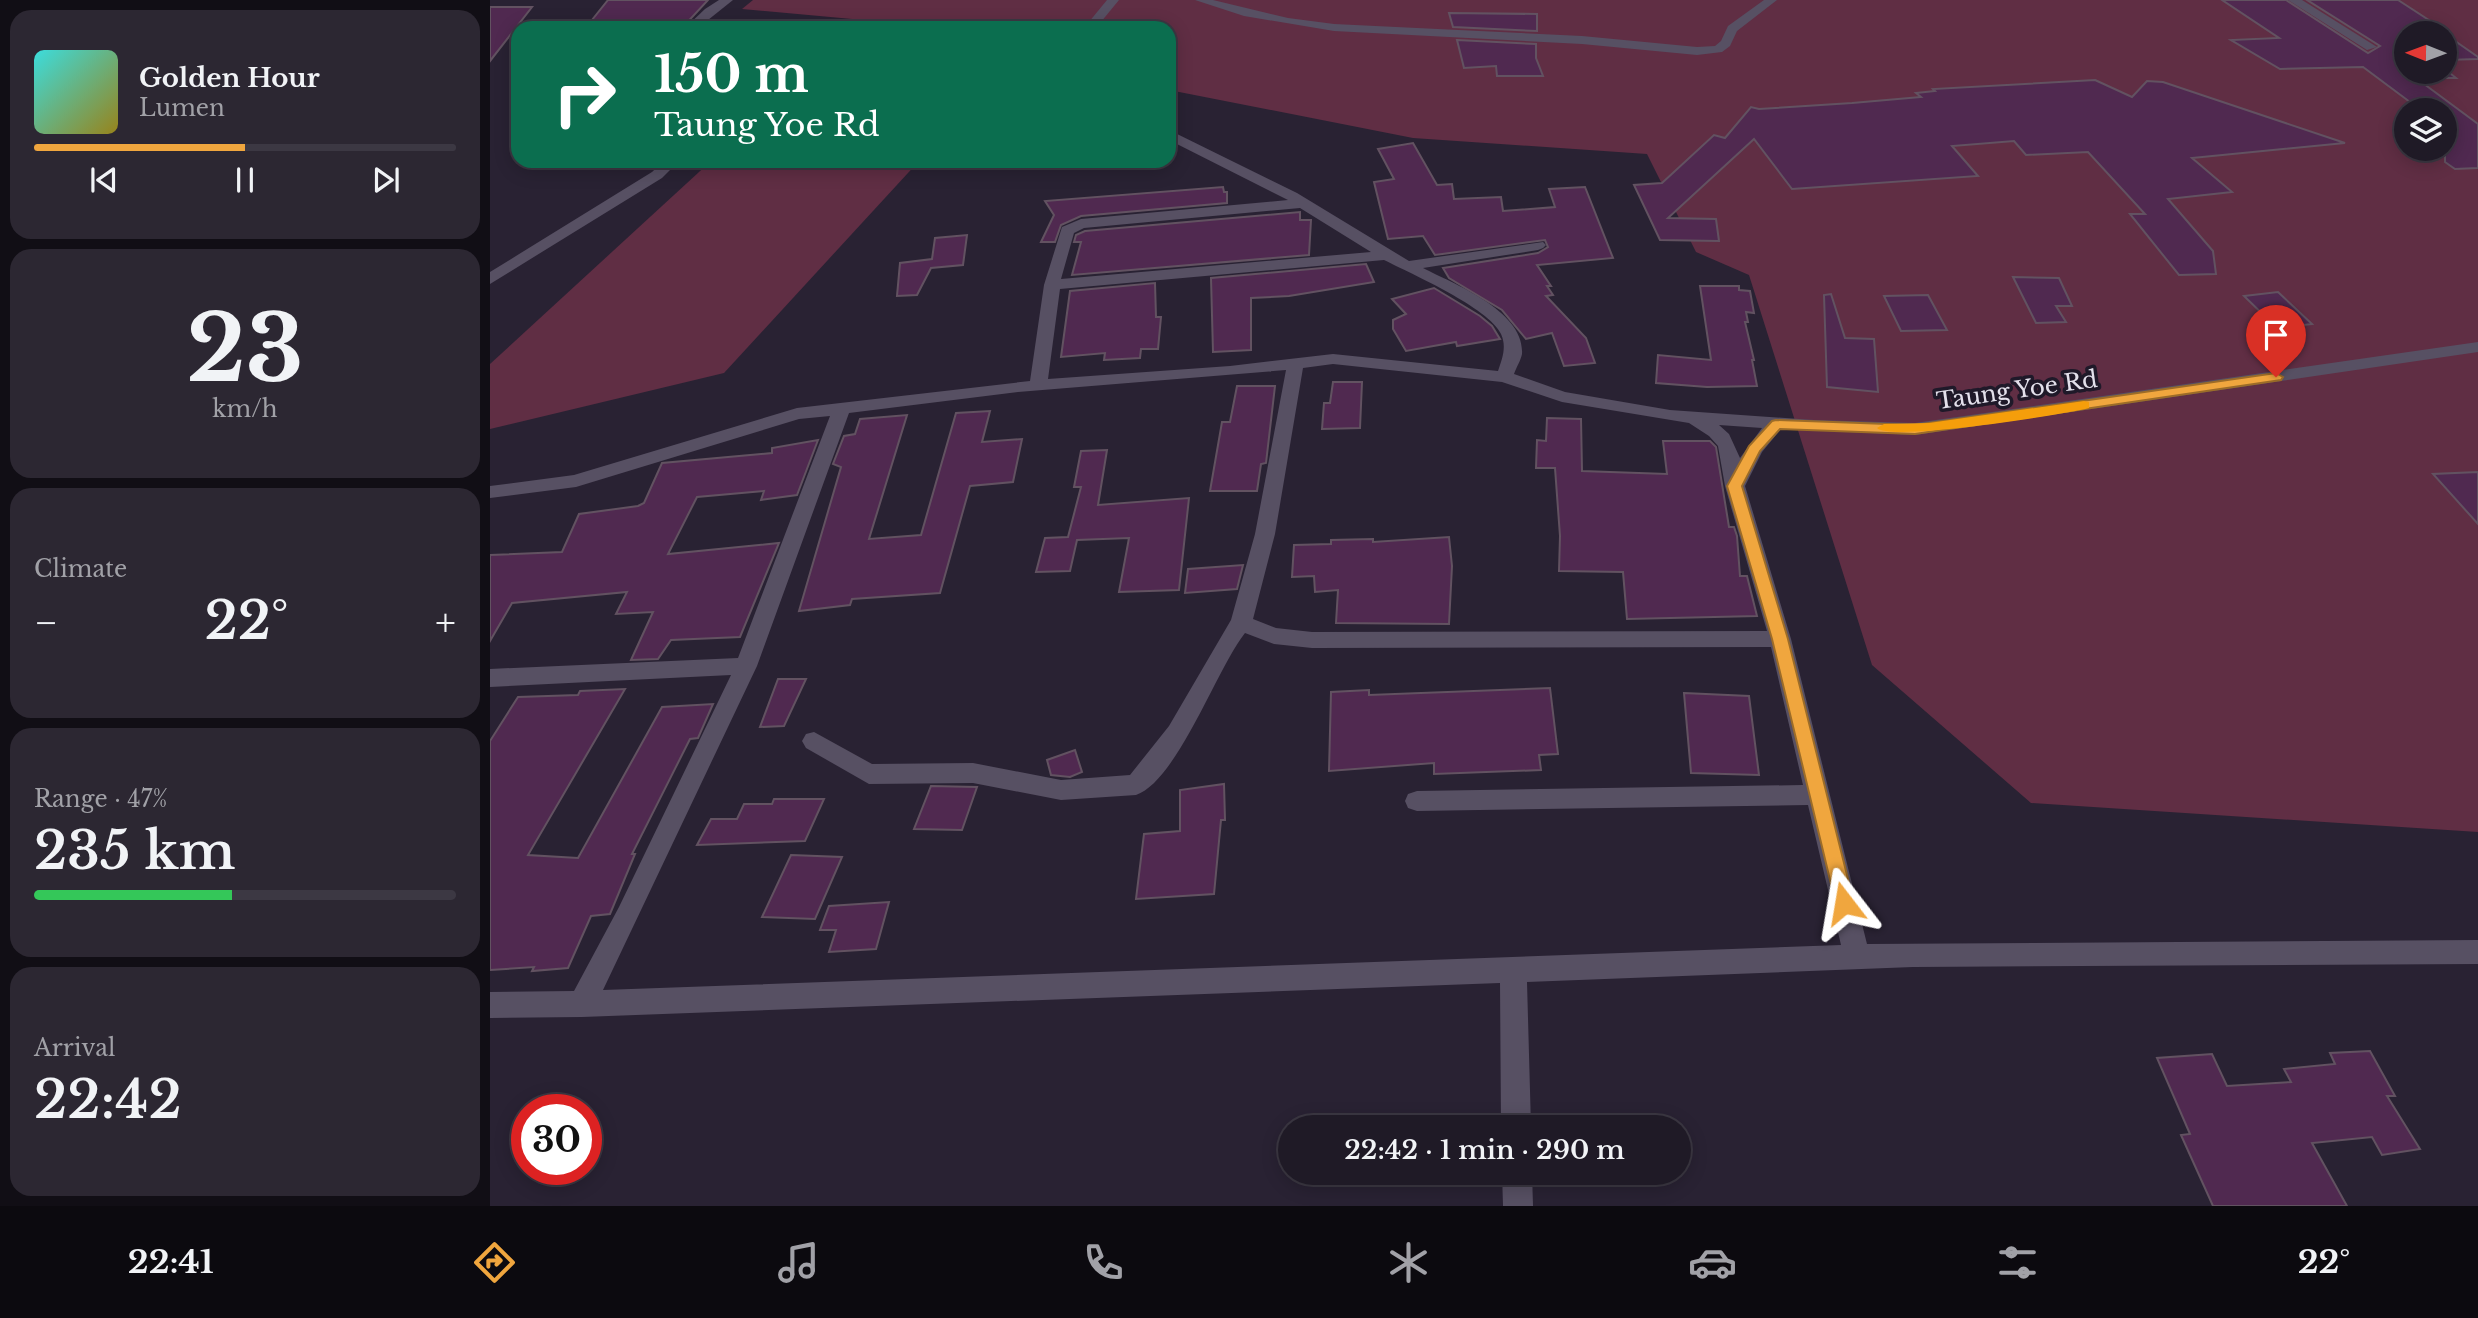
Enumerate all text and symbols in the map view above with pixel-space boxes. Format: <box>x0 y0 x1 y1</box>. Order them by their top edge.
north arrow <box>2394 21 2457 84</box>
map controls <box>2394 21 2457 161</box>
text: 150 m <box>654 44 809 105</box>
icon: right <box>539 49 630 140</box>
text: Golden Hour <box>139 62 320 94</box>
text: Lumen <box>139 94 225 122</box>
button: layers <box>2394 98 2457 161</box>
text: Taung Yoe Rd <box>654 105 880 145</box>
icon: previous <box>85 161 123 199</box>
icon: pause <box>226 161 264 199</box>
icon: next <box>367 161 405 199</box>
text: 23 <box>186 293 304 406</box>
pin <box>2246 305 2306 377</box>
icon: arrive <box>2257 316 2295 354</box>
street label: Taung Yoe Rd <box>1935 365 2099 415</box>
text: km/h <box>212 395 278 423</box>
text: Climate <box>34 555 127 583</box>
text: 22° <box>205 589 289 653</box>
text: − <box>34 599 58 646</box>
text: + <box>435 599 456 646</box>
text: Range · 47% <box>34 785 168 813</box>
text: 235 km <box>34 819 235 883</box>
position arrow <box>1807 866 1881 940</box>
text: Arrival <box>34 1034 115 1062</box>
text: 22:42 <box>34 1068 182 1132</box>
speed limit sign: 30 <box>511 1094 602 1185</box>
text: 22:42 · 1 min · 290 m <box>1344 1134 1625 1166</box>
icon: directions <box>470 1238 519 1287</box>
icon: music <box>774 1238 823 1287</box>
icon: phone <box>1079 1238 1128 1287</box>
icon: climate <box>1384 1238 1433 1287</box>
icon: car <box>1688 1238 1737 1287</box>
icon: filters <box>1993 1238 2042 1287</box>
text: 22:41 <box>128 1242 214 1282</box>
text: 22° <box>2298 1242 2350 1282</box>

